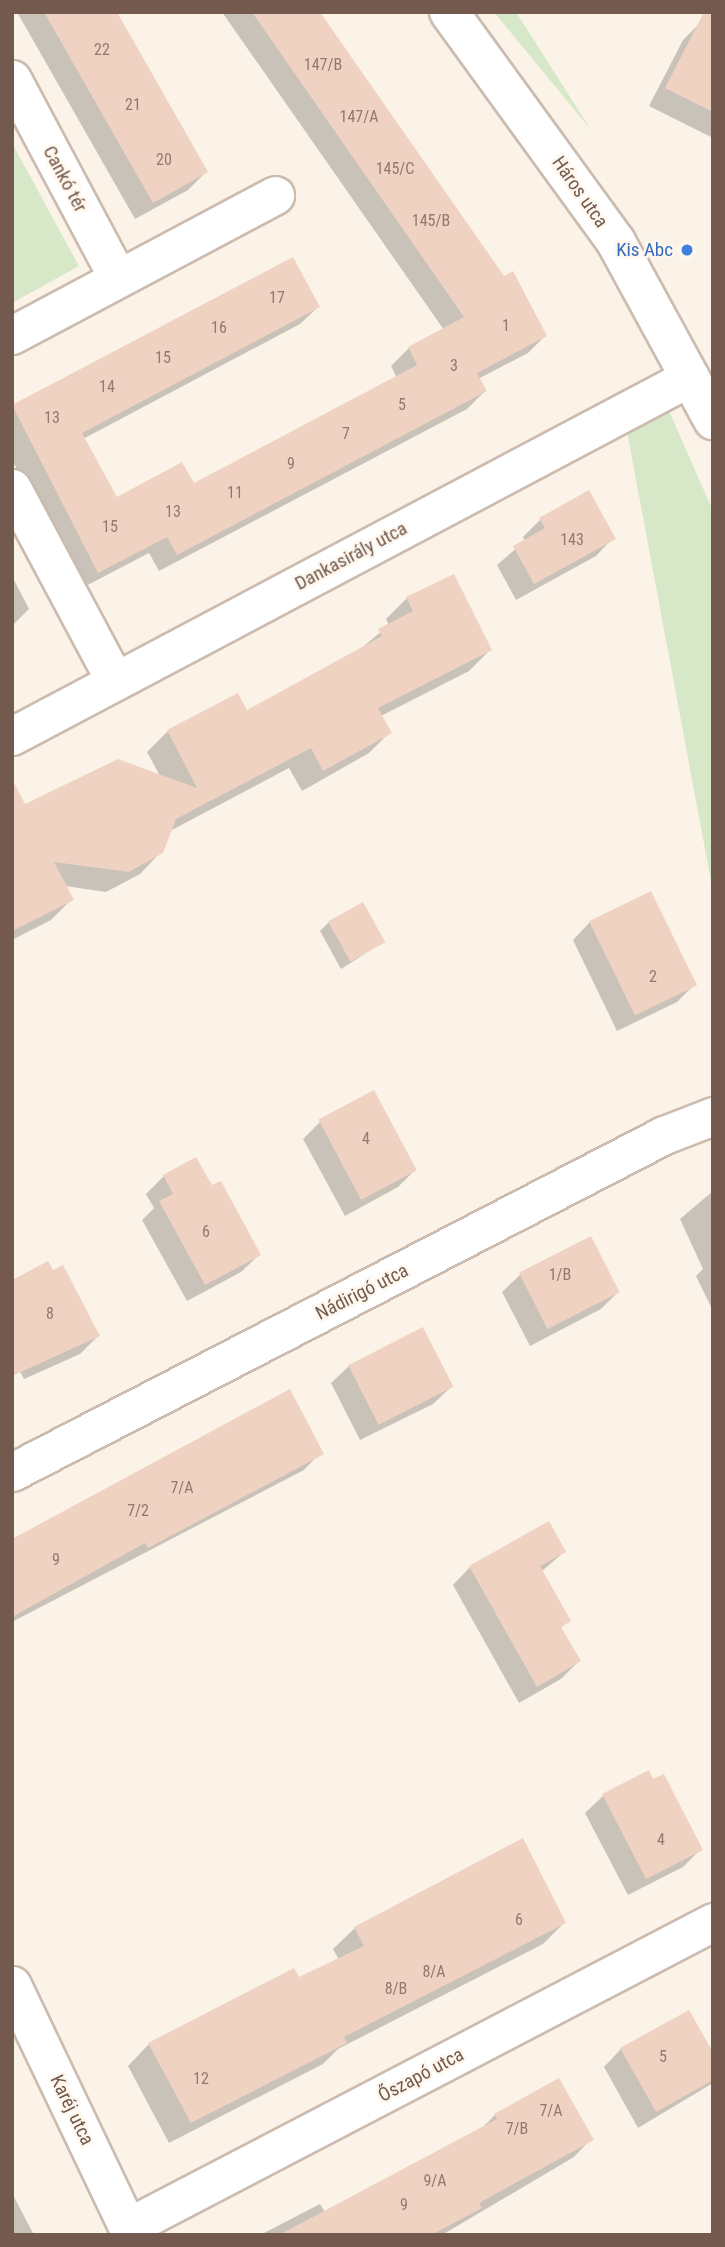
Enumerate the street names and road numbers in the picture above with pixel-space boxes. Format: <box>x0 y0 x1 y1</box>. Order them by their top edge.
street label: Cankó tér <box>38 142 92 216</box>
street label: Háros utca <box>547 152 613 232</box>
street label: Dankasirály utca <box>291 517 411 595</box>
street label: Nádirigó utca <box>312 1259 412 1325</box>
street label: Őszapó utca <box>374 2043 468 2107</box>
street label: Karéj utca <box>45 2071 99 2149</box>

